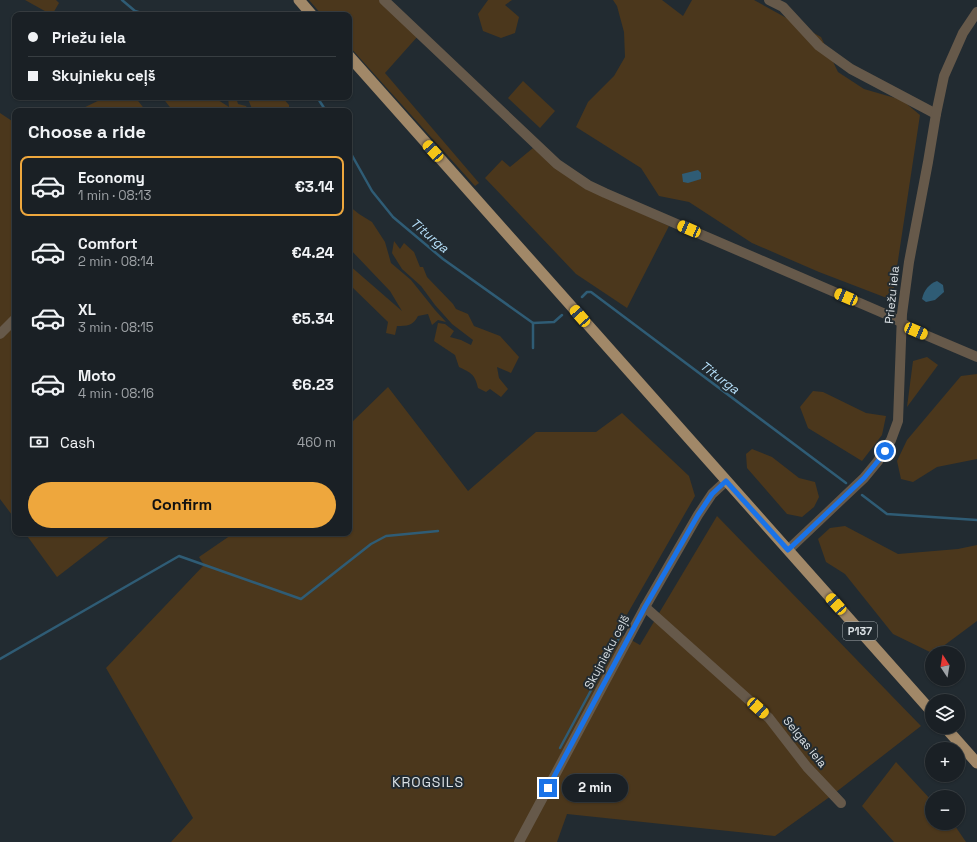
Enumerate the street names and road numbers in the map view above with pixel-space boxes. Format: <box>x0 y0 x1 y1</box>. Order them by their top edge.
street label: Priežu iela <box>881 265 903 325</box>
street label: Skujnieku ceļš <box>581 612 633 692</box>
road number: P137 <box>843 622 877 640</box>
street label: Selgas iela <box>780 713 831 771</box>

